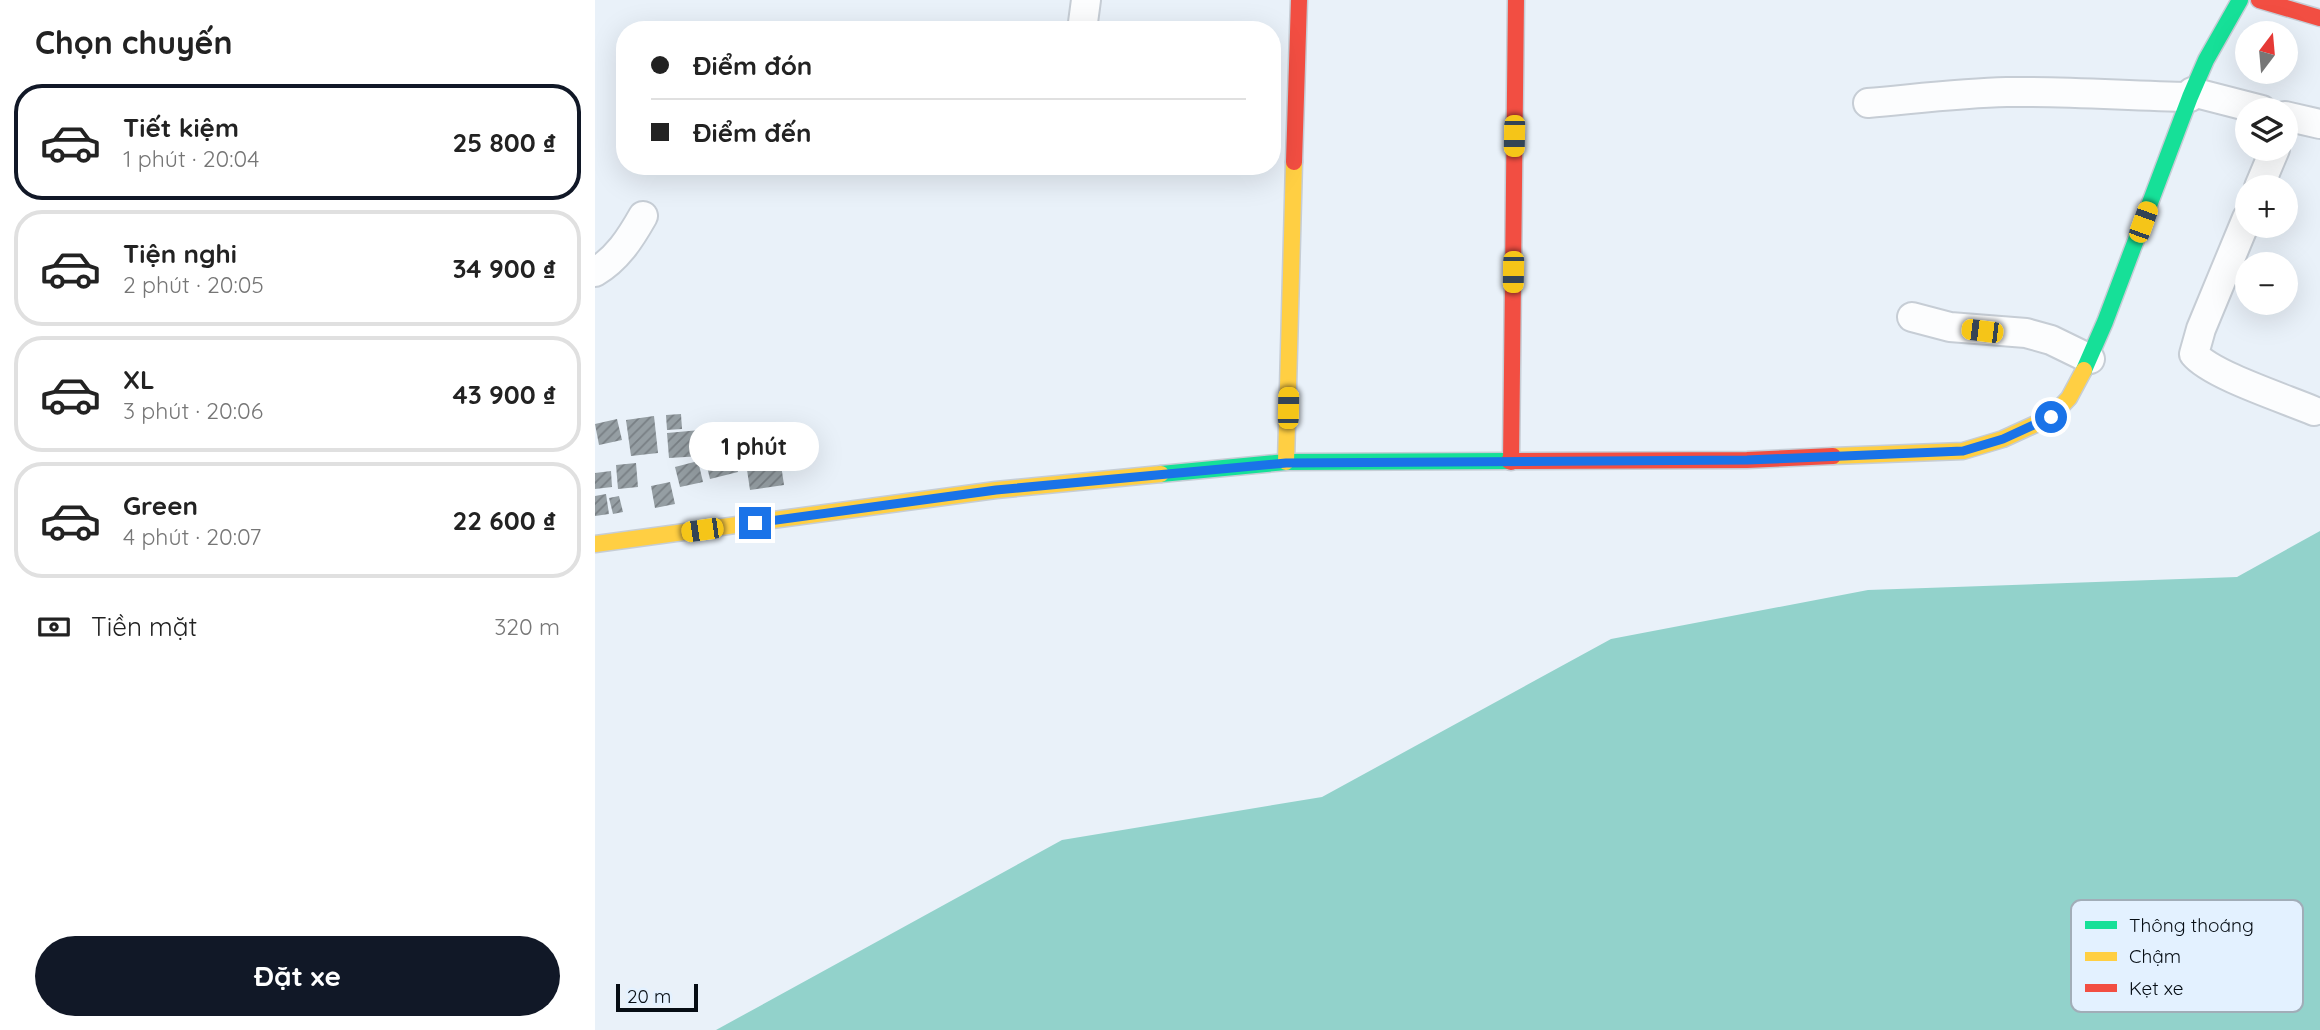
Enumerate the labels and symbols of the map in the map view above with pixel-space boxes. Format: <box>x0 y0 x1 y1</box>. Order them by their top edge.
north arrow <box>2235 21 2298 84</box>
car <box>1504 115 1525 157</box>
car <box>2126 199 2161 245</box>
car <box>1503 251 1524 293</box>
car <box>1960 318 2005 344</box>
car <box>1278 387 1299 429</box>
route start <box>2035 401 2067 433</box>
callout: 1 phút <box>690 421 820 470</box>
route end <box>739 507 771 539</box>
car <box>680 517 725 543</box>
legend <box>2071 900 2303 1012</box>
text: Thông thoáng <box>2129 913 2254 937</box>
text: Chậm <box>2129 944 2181 968</box>
text: Kẹt xe <box>2129 976 2184 1000</box>
scale bar <box>616 981 698 1013</box>

